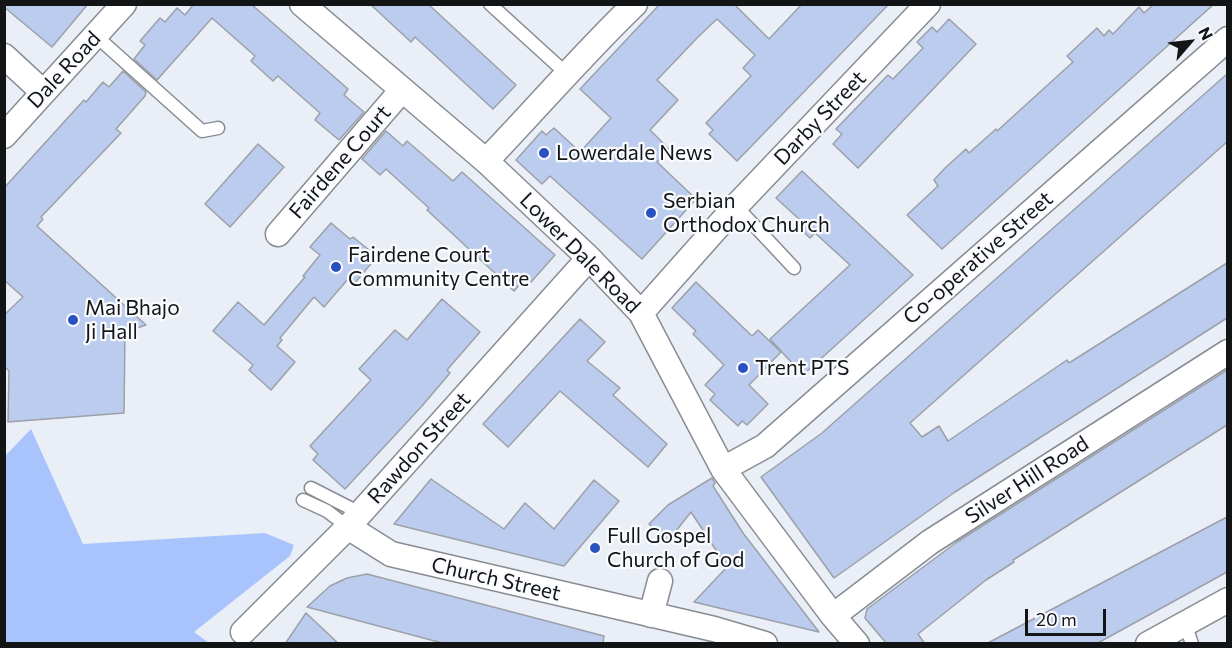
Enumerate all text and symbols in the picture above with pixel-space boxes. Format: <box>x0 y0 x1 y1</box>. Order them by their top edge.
north arrow <box>1160 12 1220 72</box>
text: N <box>1195 24 1218 43</box>
street label: Dale Road <box>22 26 106 114</box>
street label: Darby Street <box>769 66 871 170</box>
street label: Fairdene Court <box>284 100 396 224</box>
place label: Lowerdale News <box>556 140 712 166</box>
marker: Lowerdale News <box>537 146 551 160</box>
street label: Co-operative Street <box>898 186 1058 330</box>
street label: Lower Dale Road <box>515 188 645 318</box>
place label: Serbian Orthodox Church <box>663 188 830 238</box>
marker: Serbian Orthodox Church <box>644 206 658 220</box>
place label: Fairdene Court Community Centre <box>348 242 529 292</box>
marker: Fairdene Court Community Centre <box>329 260 343 274</box>
place label: Mai Bhajo Ji Hall <box>85 295 180 345</box>
marker: Mai Bhajo Ji Hall <box>66 313 80 327</box>
place label: Trent PTS <box>755 355 849 381</box>
marker: Trent PTS <box>736 361 750 375</box>
street label: Rawdon Street <box>362 387 476 509</box>
street label: Silver Hill Road <box>961 431 1093 529</box>
place label: Full Gospel Church of God <box>607 523 744 573</box>
marker: Full Gospel Church of God <box>588 541 602 555</box>
street label: Church Street <box>429 552 563 606</box>
scale bar <box>1028 597 1109 635</box>
text: 20 m <box>1036 608 1077 630</box>

